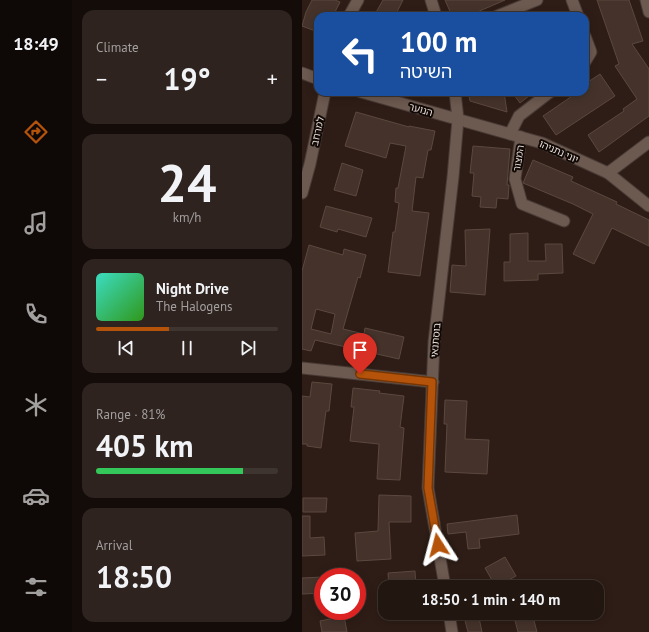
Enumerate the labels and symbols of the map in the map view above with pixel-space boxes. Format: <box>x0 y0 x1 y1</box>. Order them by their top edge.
street label: הנוער <box>407 100 434 119</box>
street label: למרחב <box>308 115 327 147</box>
street label: יוני נתניהו <box>537 137 580 166</box>
street label: המצור <box>510 144 527 172</box>
street label: בוסתנאי <box>428 322 444 358</box>
pin <box>343 333 377 374</box>
position arrow <box>417 524 459 566</box>
speed limit sign: 30 <box>314 568 366 620</box>

